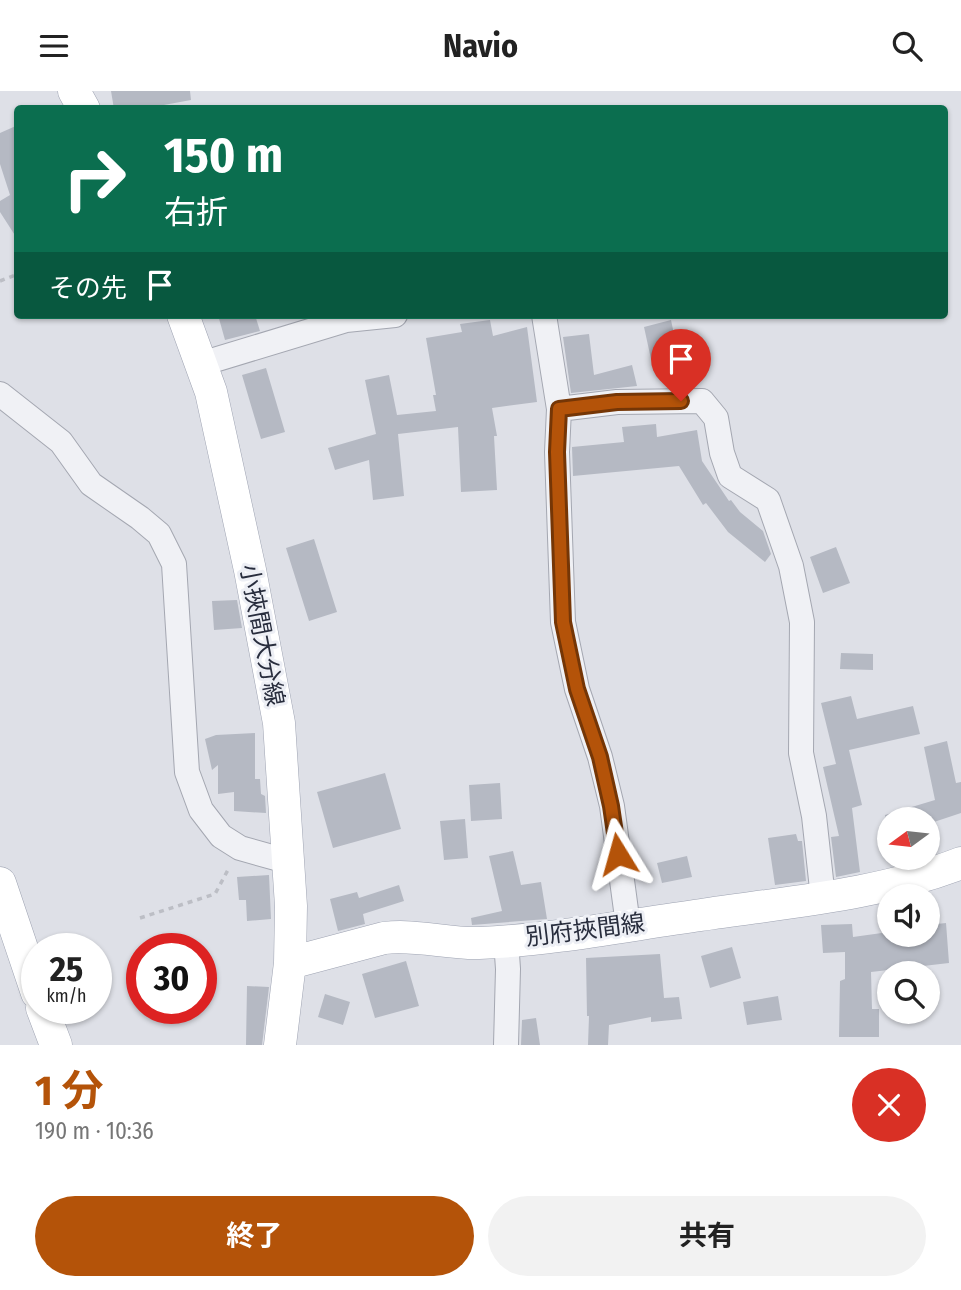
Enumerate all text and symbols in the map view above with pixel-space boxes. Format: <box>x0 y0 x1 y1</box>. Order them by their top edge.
icon: menu <box>35 27 73 65</box>
text: Navio <box>443 27 518 65</box>
icon: search <box>888 27 926 65</box>
text: 150 m <box>164 126 283 185</box>
icon: right <box>49 133 140 224</box>
text: 右折 <box>164 193 228 231</box>
icon: arrive <box>141 266 179 304</box>
text: その先 <box>49 273 127 304</box>
pin <box>651 329 711 401</box>
icon: arrive <box>662 340 700 378</box>
street label: 小挾間大分線 <box>235 562 289 708</box>
north arrow <box>877 807 940 870</box>
map controls <box>877 807 940 1024</box>
position arrow <box>581 817 655 891</box>
button: sound <box>877 884 940 947</box>
street label: 別府挾間線 <box>524 909 646 951</box>
speed limit sign: 30 <box>126 933 217 1024</box>
text: 25 <box>50 948 83 990</box>
button: search <box>877 961 940 1024</box>
text: km/h <box>46 985 87 1007</box>
text: 1 分 <box>35 1066 104 1116</box>
button: close <box>852 1068 926 1142</box>
text: 190 m · 10:36 <box>35 1117 154 1145</box>
button: 終了 <box>35 1196 474 1276</box>
button: 共有 <box>488 1196 926 1276</box>

